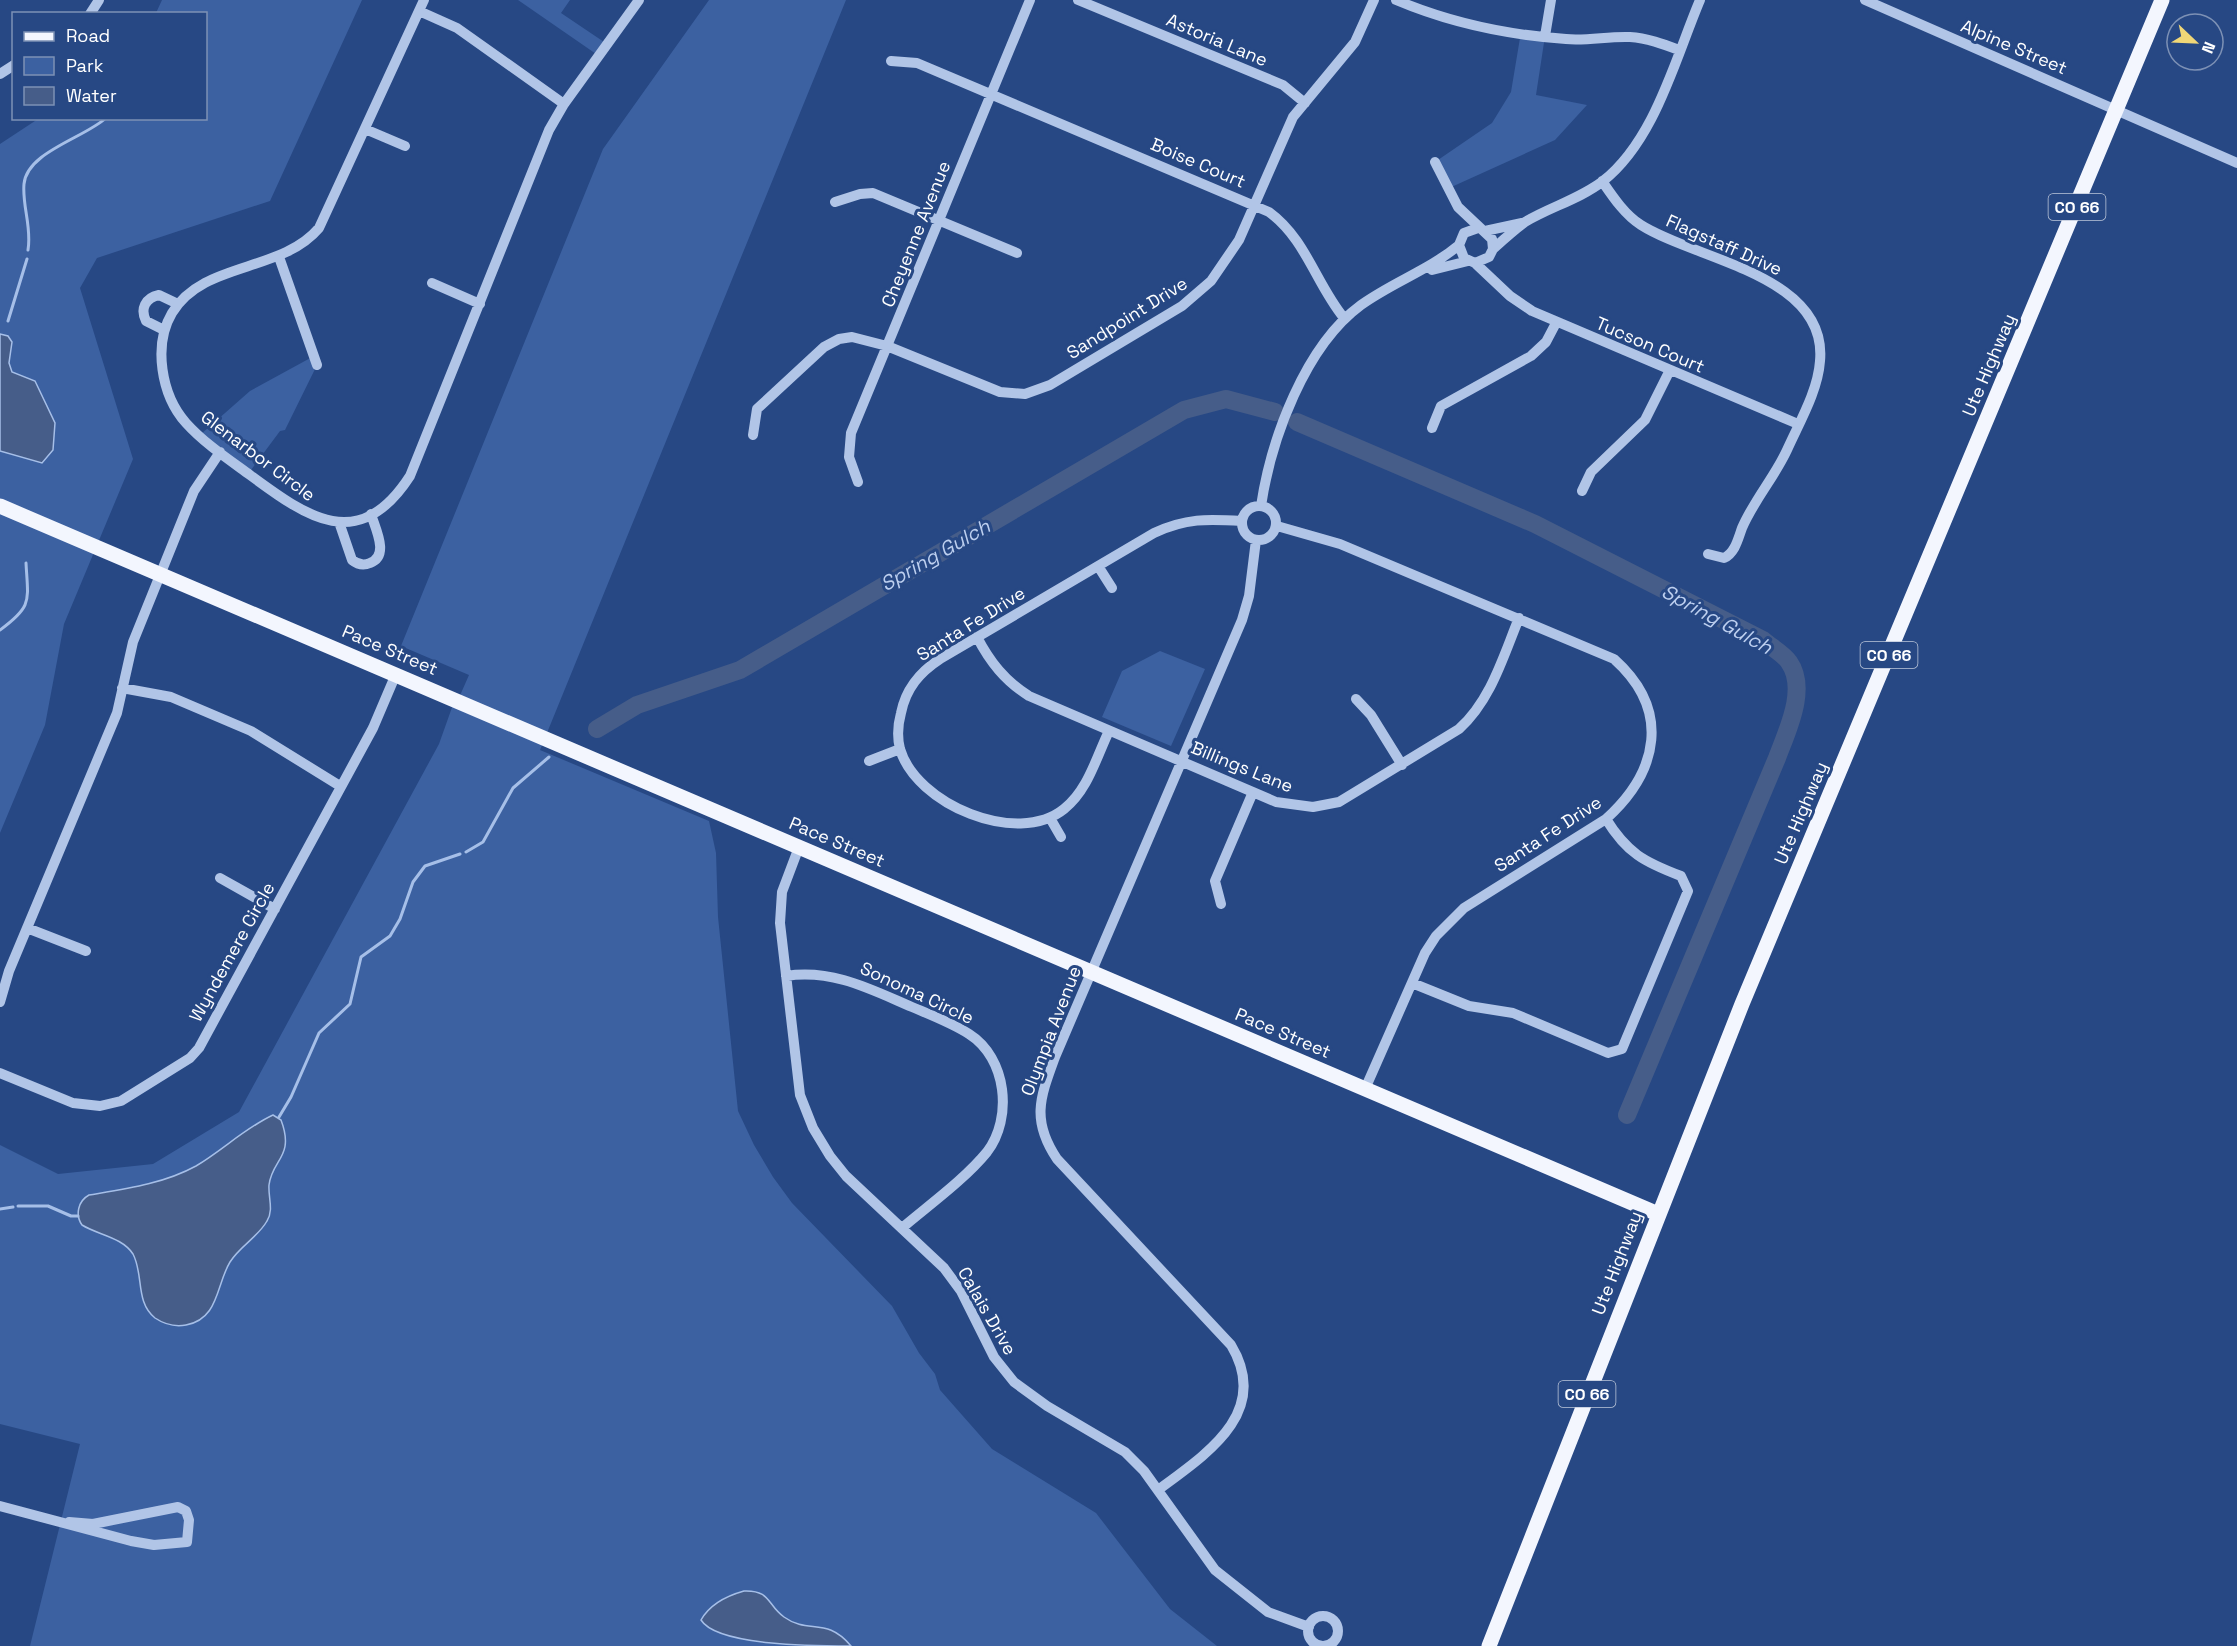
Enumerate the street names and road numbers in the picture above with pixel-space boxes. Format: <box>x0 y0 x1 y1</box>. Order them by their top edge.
street label: Astoria Lane <box>1163 8 1271 71</box>
street label: Alpine Street <box>1958 14 2071 79</box>
street label: Boise Court <box>1147 132 1249 193</box>
street label: Cheyenne Avenue <box>876 157 955 310</box>
road number: CO 66 <box>2048 194 2106 220</box>
street label: Flagstaff Drive <box>1663 209 1786 280</box>
street label: Sandpoint Drive <box>1062 271 1191 364</box>
street label: Ute Highway <box>1957 310 2020 420</box>
street label: Tucson Court <box>1592 311 1708 378</box>
street label: Glenarbor Circle <box>196 405 320 506</box>
street label: Santa Fe Drive <box>912 581 1029 666</box>
street label: Pace Street <box>339 619 442 680</box>
road number: CO 66 <box>1860 642 1918 668</box>
street label: Billings Lane <box>1188 736 1297 797</box>
street label: Ute Highway <box>1769 758 1832 868</box>
street label: Santa Fe Drive <box>1490 790 1606 877</box>
street label: Pace Street <box>786 811 889 872</box>
street label: Wyndemere Circle <box>184 878 279 1026</box>
street label: Sonoma Circle <box>857 956 978 1029</box>
street label: Olympia Avenue <box>1015 963 1086 1099</box>
street label: Pace Street <box>1232 1002 1335 1063</box>
street label: Ute Highway <box>1586 1208 1647 1318</box>
street label: Calais Drive <box>953 1262 1022 1359</box>
road number: CO 66 <box>1558 1381 1616 1407</box>

